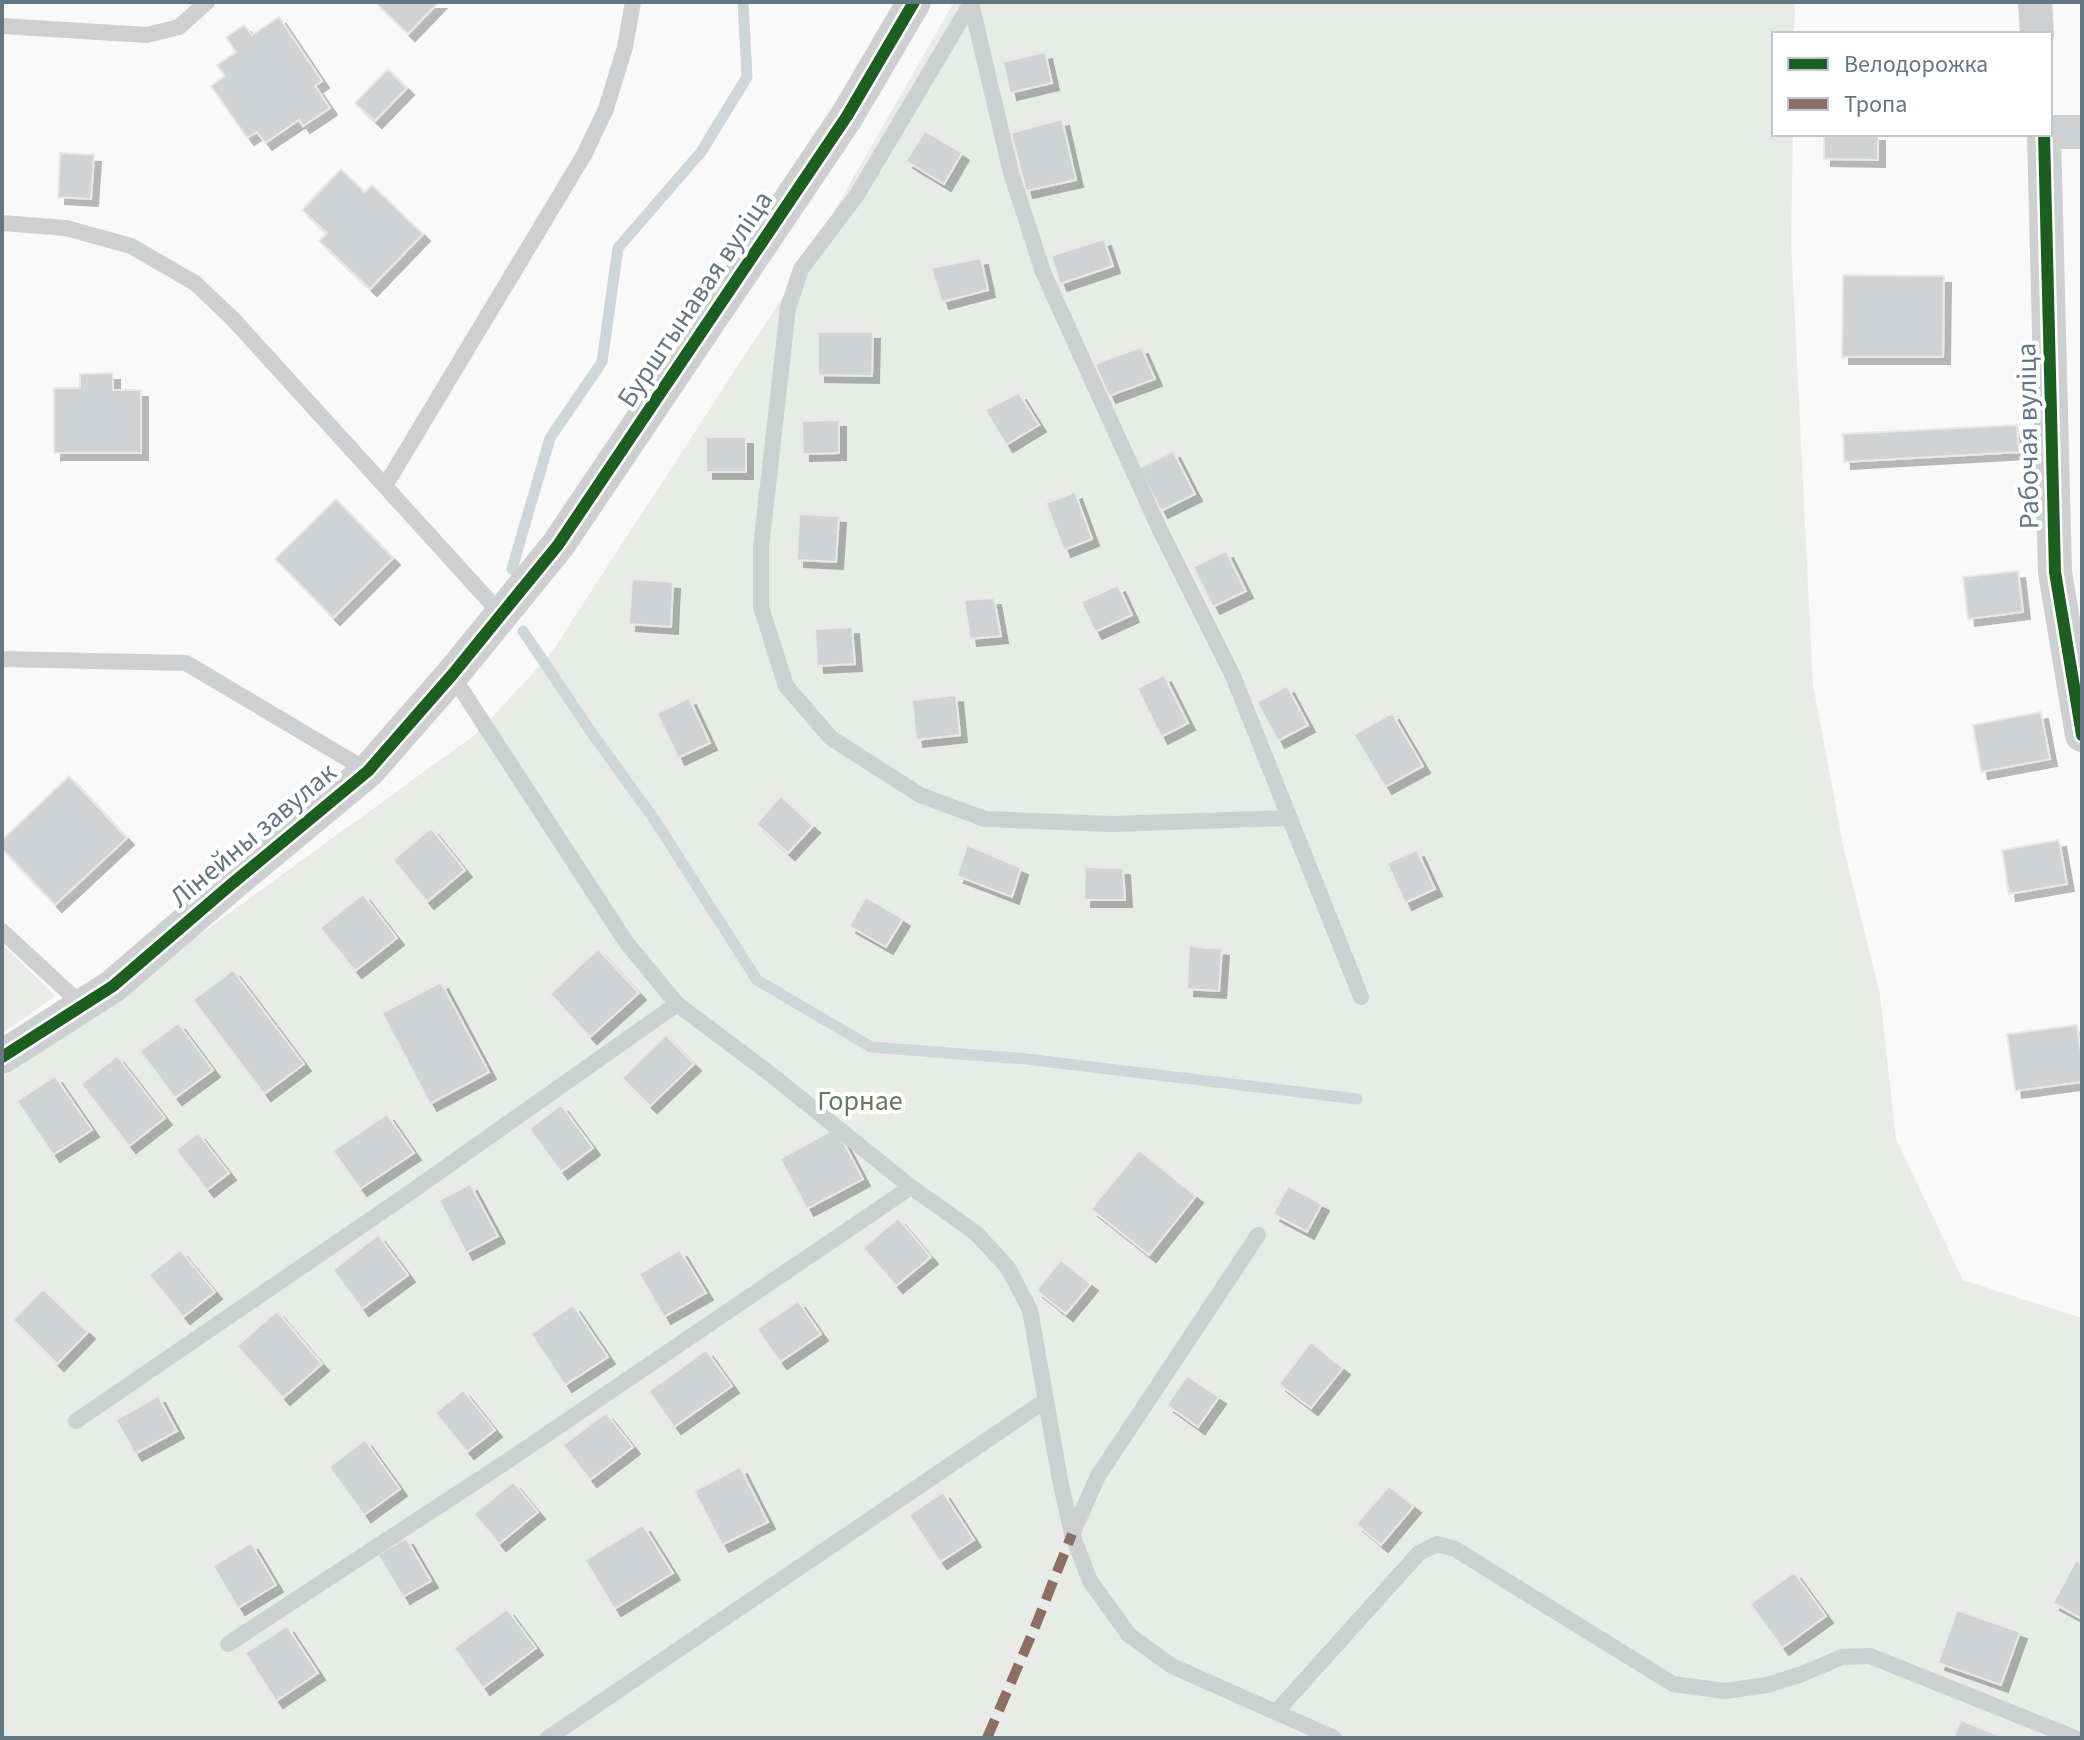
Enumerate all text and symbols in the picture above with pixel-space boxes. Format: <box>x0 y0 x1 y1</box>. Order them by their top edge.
legend <box>1772 32 2052 136</box>
text: Велодорожка <box>1844 47 1988 82</box>
text: Тропа <box>1844 87 1907 122</box>
street label: Бурштынавая вуліца <box>607 183 783 415</box>
street label: Рабочая вуліца <box>2006 343 2050 529</box>
street label: Лінейны завулак <box>161 753 345 917</box>
park label: Горнае <box>817 1081 903 1121</box>

